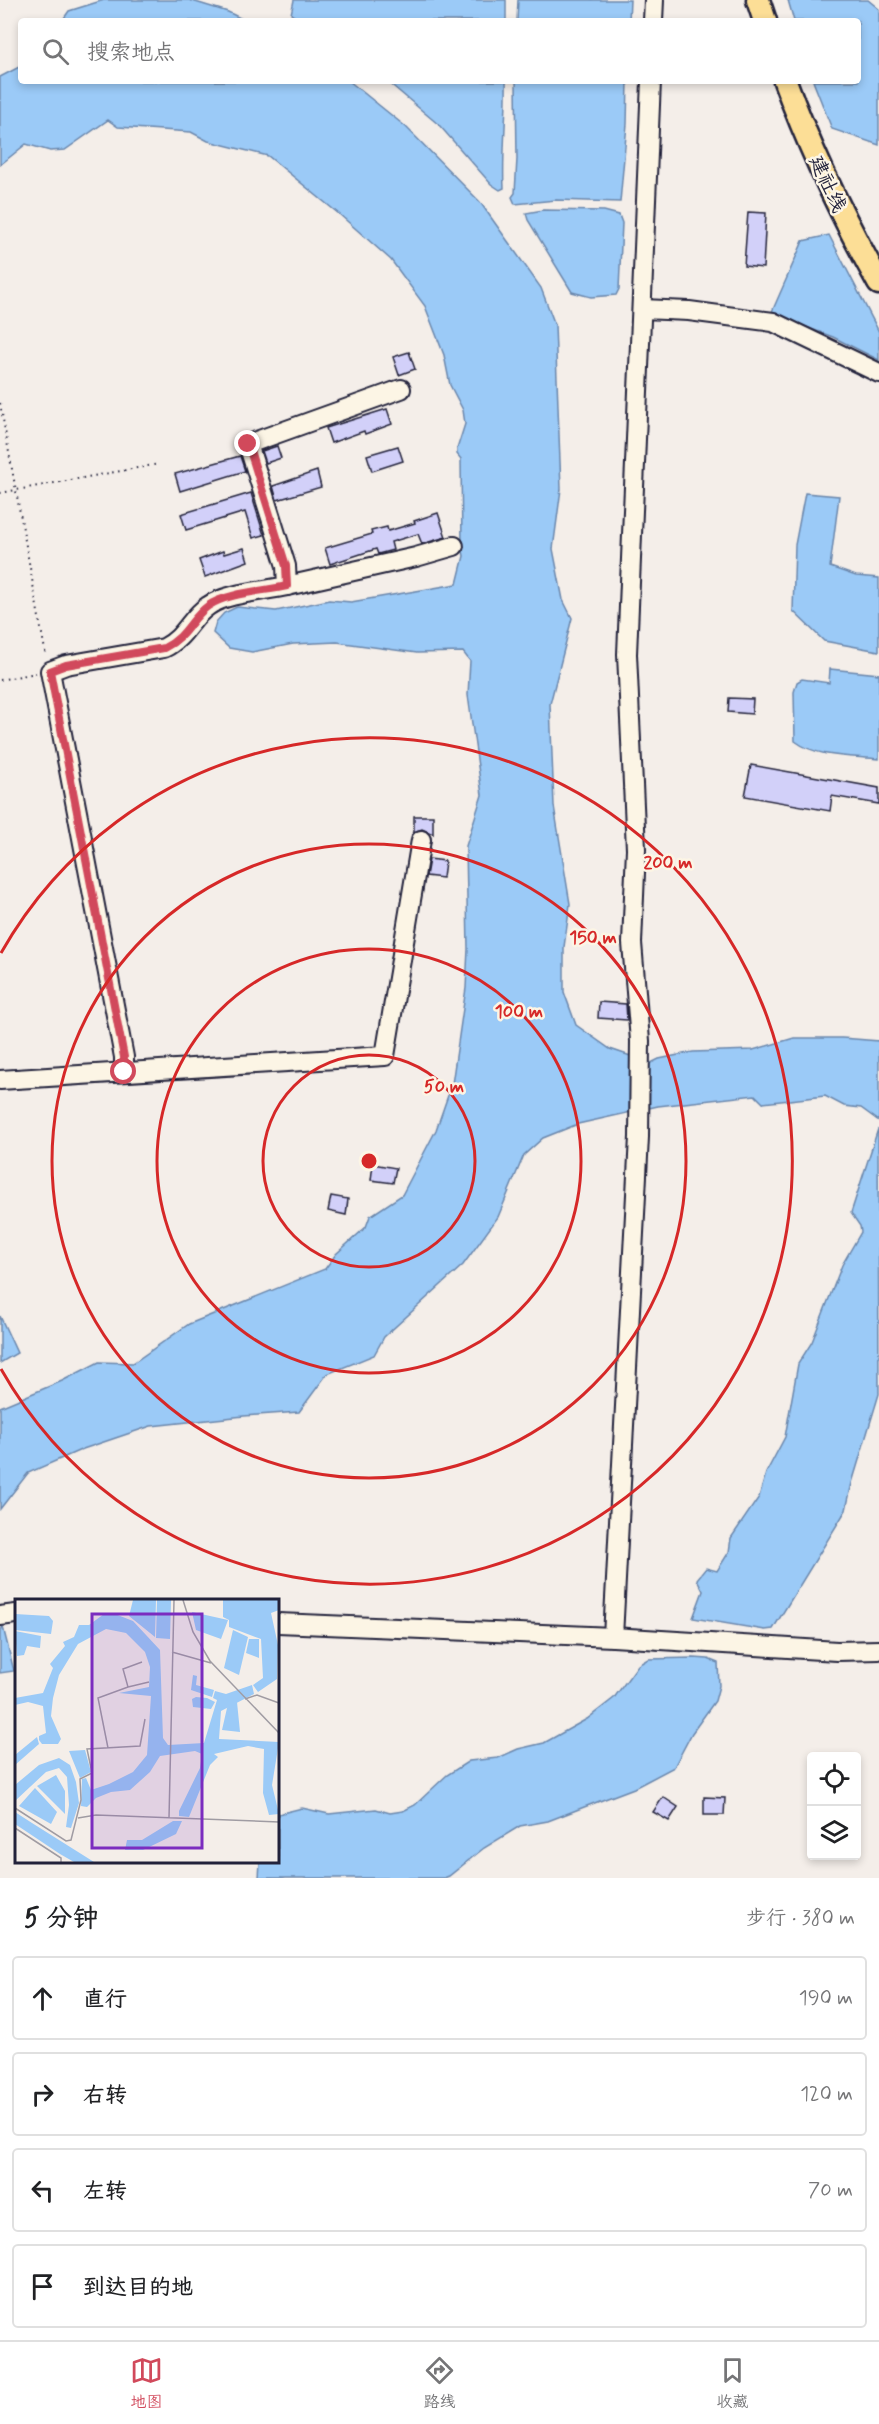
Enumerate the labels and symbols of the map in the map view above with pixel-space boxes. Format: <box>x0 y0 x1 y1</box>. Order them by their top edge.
street label: 建社线 <box>802 151 852 217</box>
route end <box>234 430 260 456</box>
text: 200 m <box>643 851 693 875</box>
text: 150 m <box>569 926 617 950</box>
text: 100 m <box>495 1000 543 1024</box>
route start <box>110 1058 136 1084</box>
text: 50 m <box>424 1075 464 1099</box>
centre of rings <box>359 1151 379 1171</box>
inset map <box>15 1599 279 1863</box>

